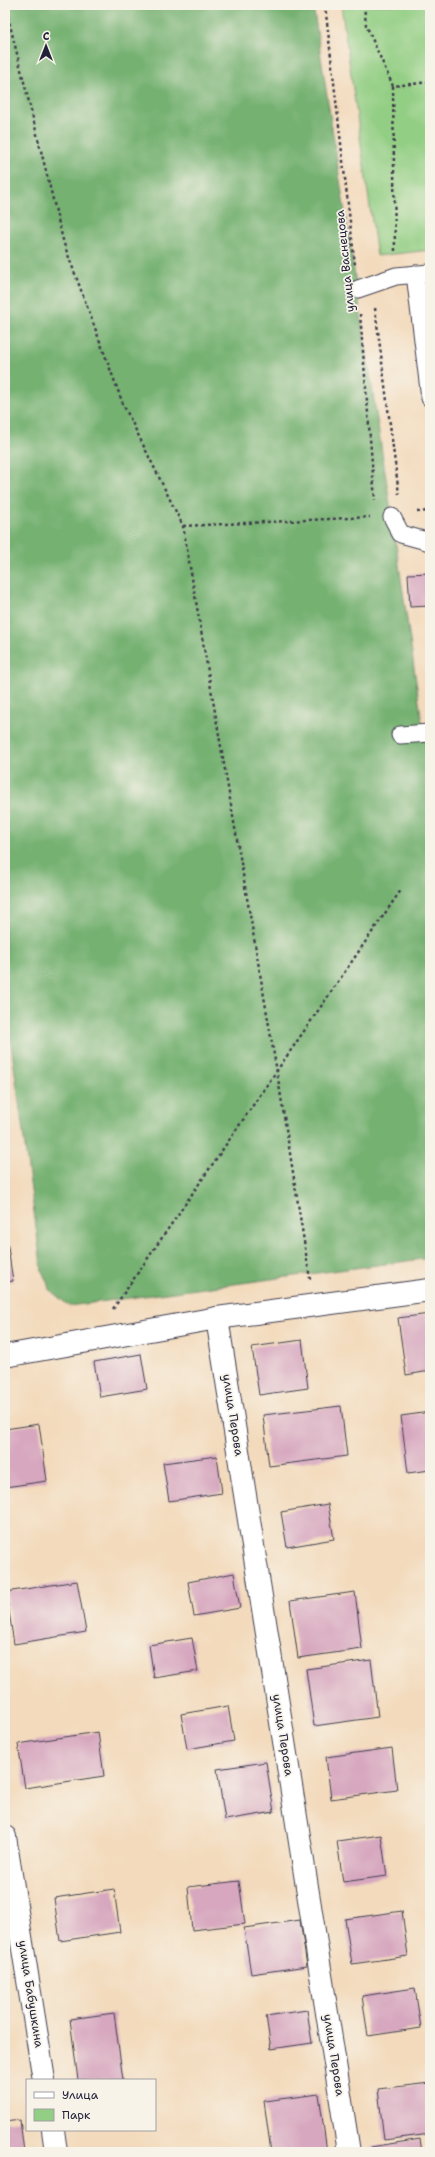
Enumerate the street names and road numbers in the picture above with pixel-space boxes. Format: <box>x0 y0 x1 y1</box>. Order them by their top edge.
street label: улица Васнецова <box>332 209 358 313</box>
street label: улица Перова <box>219 1373 247 1458</box>
street label: улица Перова <box>269 1693 297 1778</box>
street label: улица Бабушкина <box>15 1939 47 2049</box>
street label: улица Перова <box>320 2013 348 2098</box>

